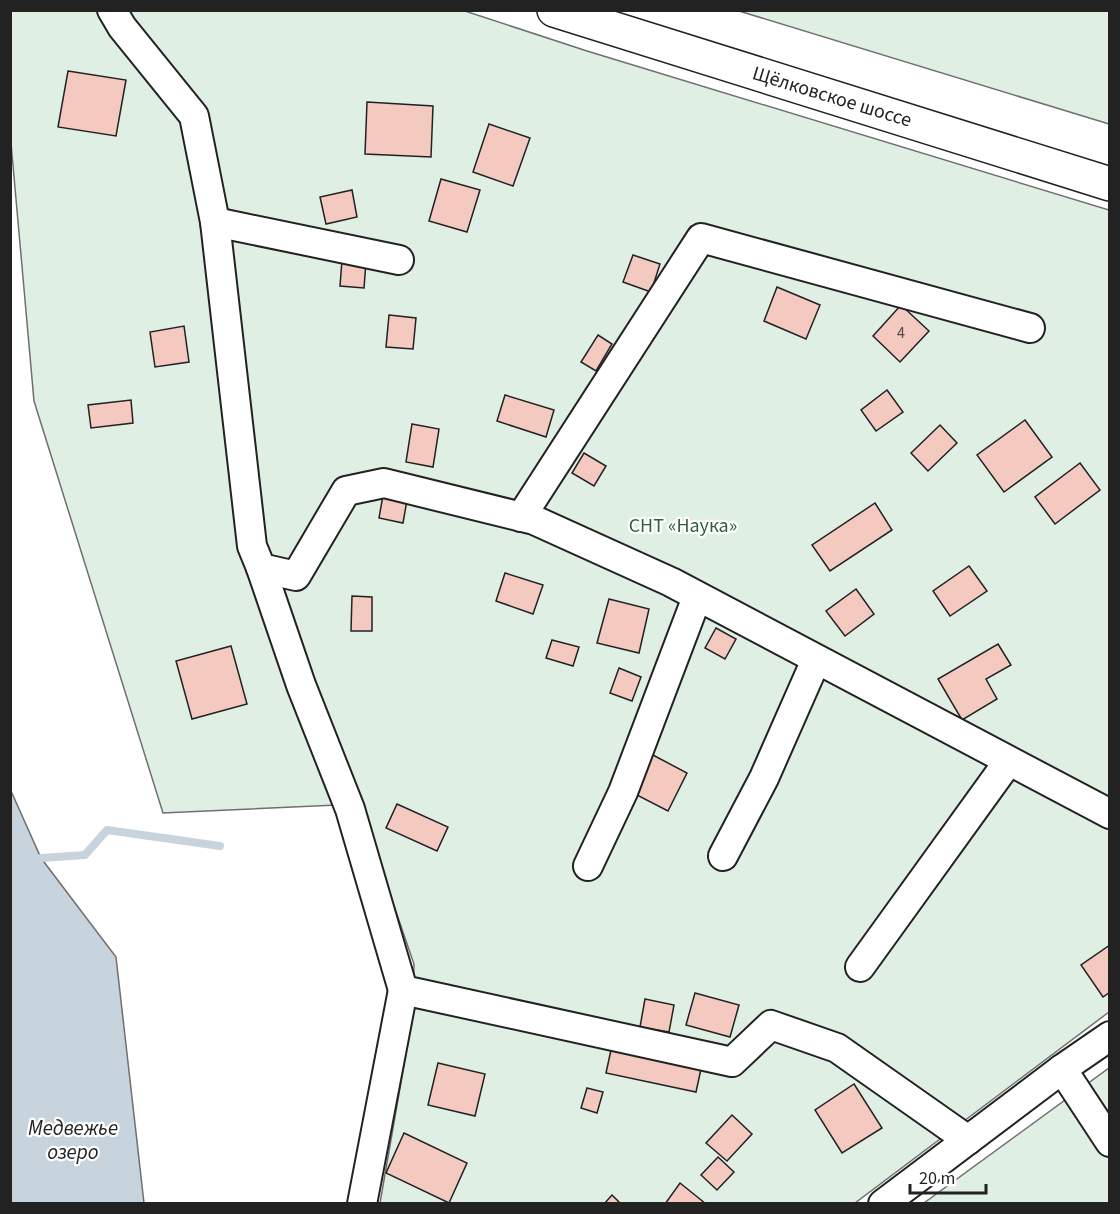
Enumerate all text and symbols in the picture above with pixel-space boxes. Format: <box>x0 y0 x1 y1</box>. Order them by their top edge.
street label: Щёлковское шоссе <box>749 59 915 135</box>
house number: 4 <box>897 322 905 344</box>
park label: СНТ «Наука» <box>629 512 737 540</box>
water label: Медвежье озеро <box>28 1113 118 1167</box>
scale bar <box>910 1157 986 1195</box>
text: 20 m <box>919 1166 955 1191</box>

